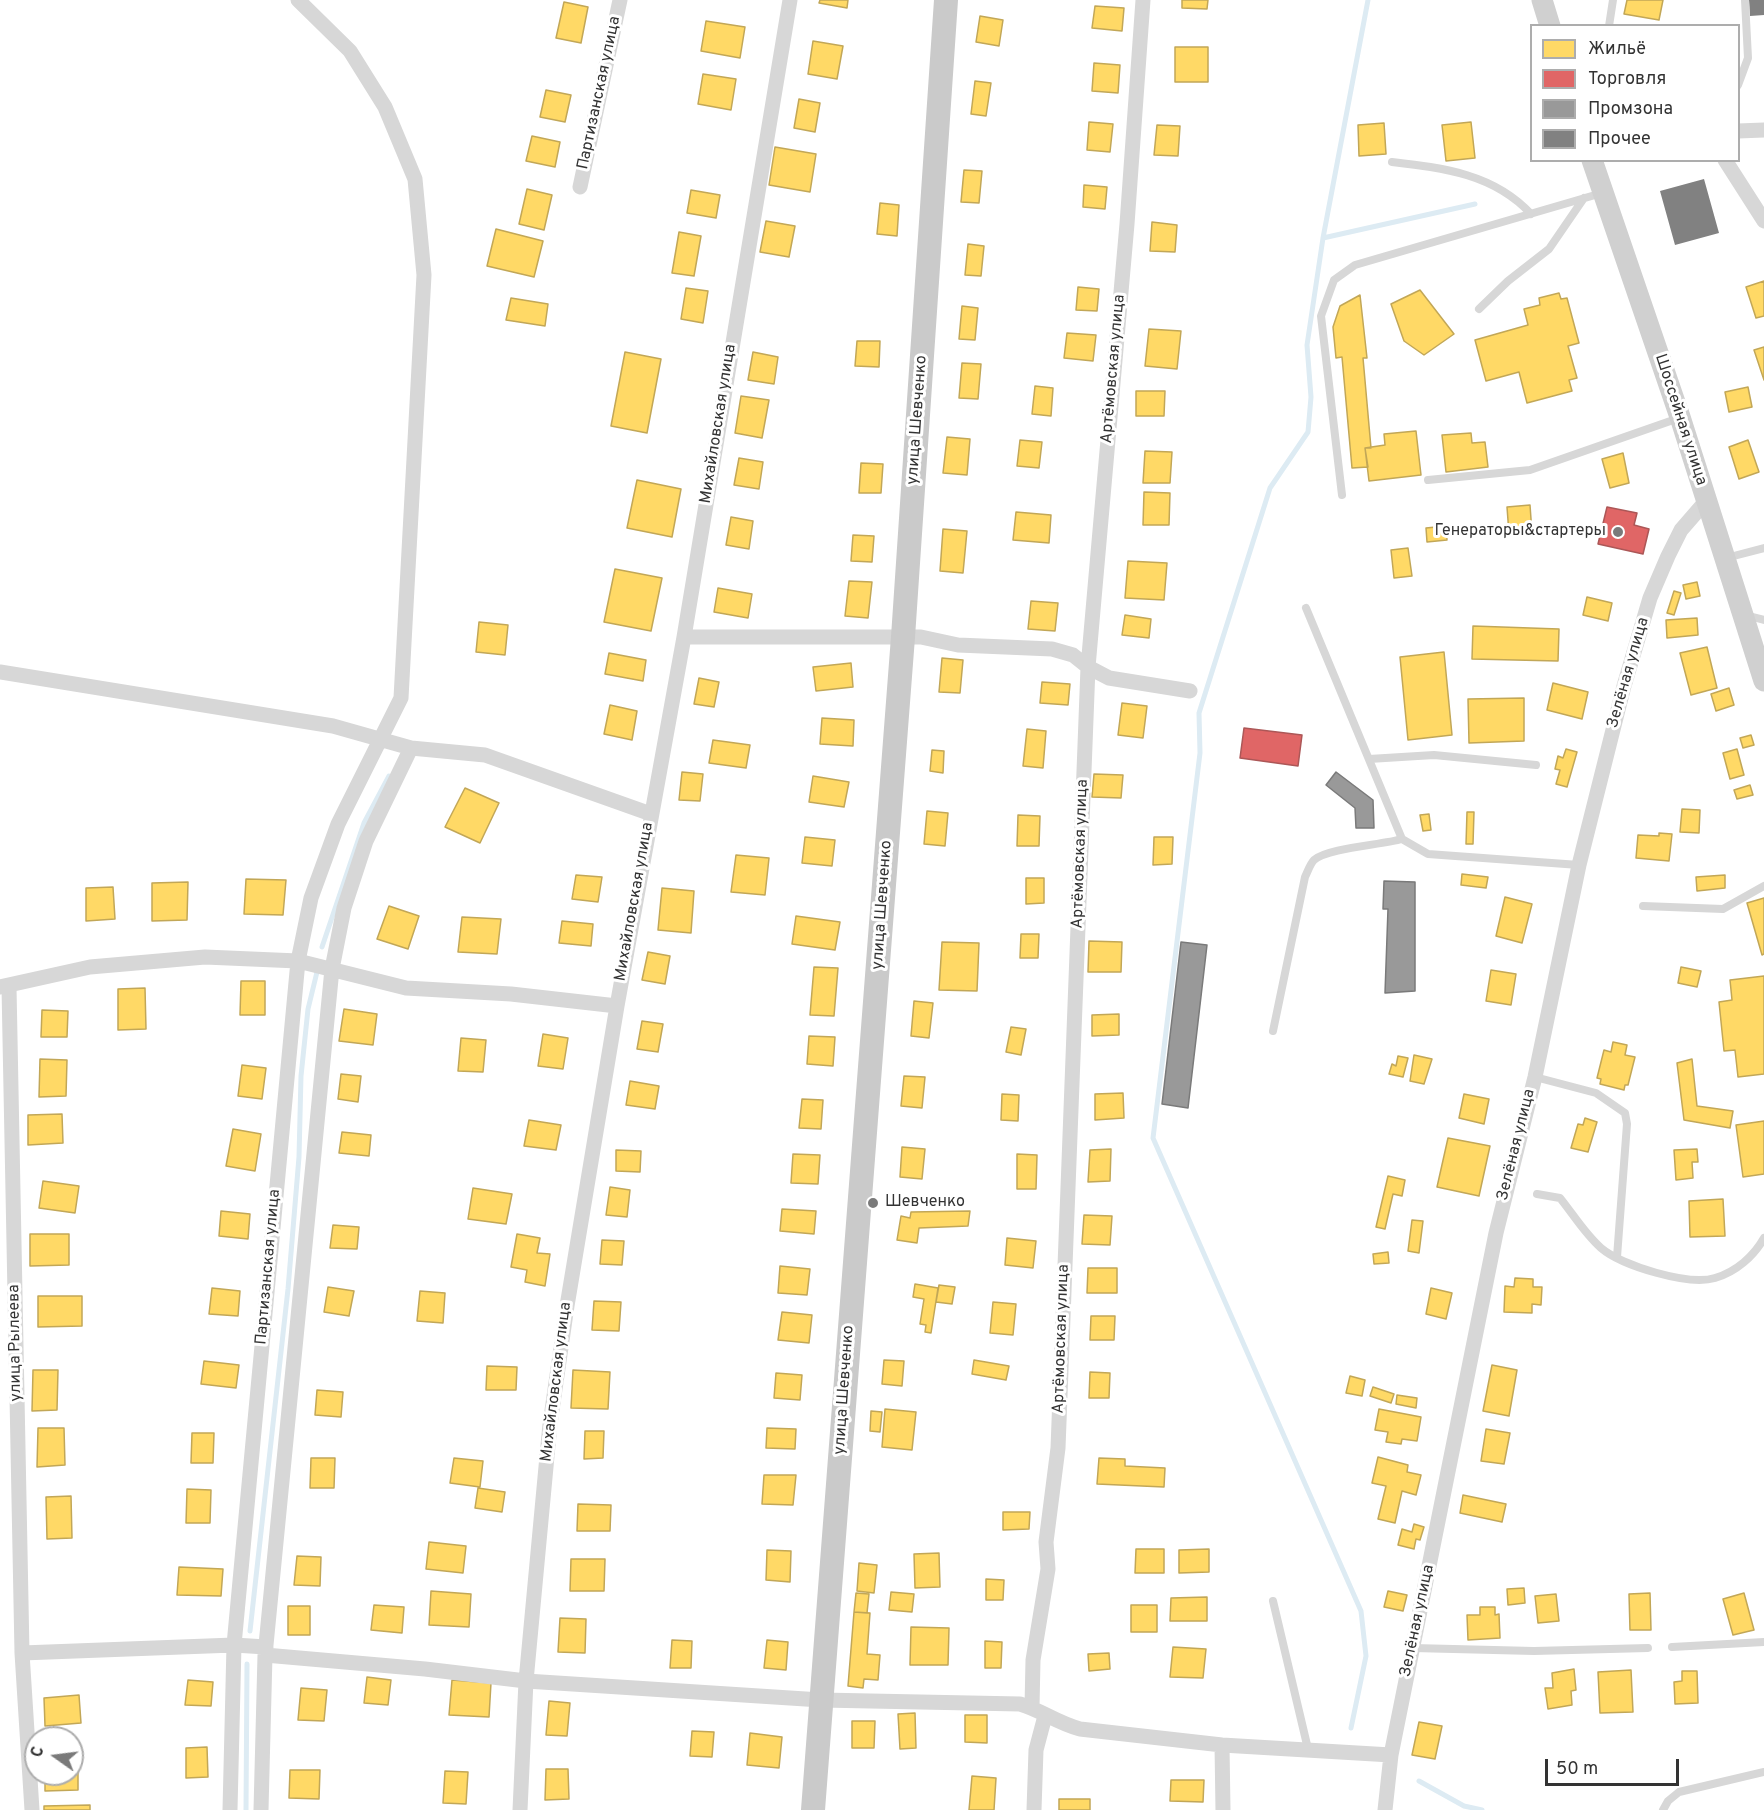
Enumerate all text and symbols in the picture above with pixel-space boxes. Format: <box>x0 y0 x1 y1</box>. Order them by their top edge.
street label: Партизанская улица <box>574 15 626 171</box>
legend <box>1530 24 1740 162</box>
text: Жильё <box>1588 38 1646 61</box>
text: Торговля <box>1588 68 1666 91</box>
text: Промзона <box>1588 98 1673 121</box>
text: Прочее <box>1588 128 1651 151</box>
street label: Артёмовская улица <box>1098 294 1130 444</box>
street label: Михайловская улица <box>697 343 741 505</box>
street label: Шоссейная улица <box>1650 352 1710 488</box>
street label: улица Шевченко <box>904 355 932 485</box>
place label: Генераторы&стартеры <box>1434 522 1606 542</box>
marker: Генераторы&стартеры <box>1611 525 1625 539</box>
street label: Зелёная улица <box>1604 615 1654 731</box>
street label: Артёмовская улица <box>1069 779 1093 929</box>
street label: Михайловская улица <box>612 821 658 983</box>
street label: улица Шевченко <box>869 840 897 970</box>
street label: Зелёная улица <box>1494 1087 1540 1203</box>
street label: Партизанская улица <box>253 1188 285 1346</box>
place label: Шевченко <box>885 1193 965 1213</box>
marker: Шевченко <box>866 1196 880 1210</box>
street label: Артёмовская улица <box>1050 1264 1074 1414</box>
street label: улица Рылеева <box>5 1284 27 1402</box>
street label: Михайловская улица <box>538 1301 576 1463</box>
street label: улица Шевченко <box>831 1325 859 1455</box>
street label: Зелёная улица <box>1397 1563 1439 1679</box>
north arrow <box>24 1726 84 1786</box>
text: С <box>28 1745 49 1760</box>
scale bar <box>1548 1747 1682 1785</box>
text: 50 m <box>1556 1758 1598 1781</box>

